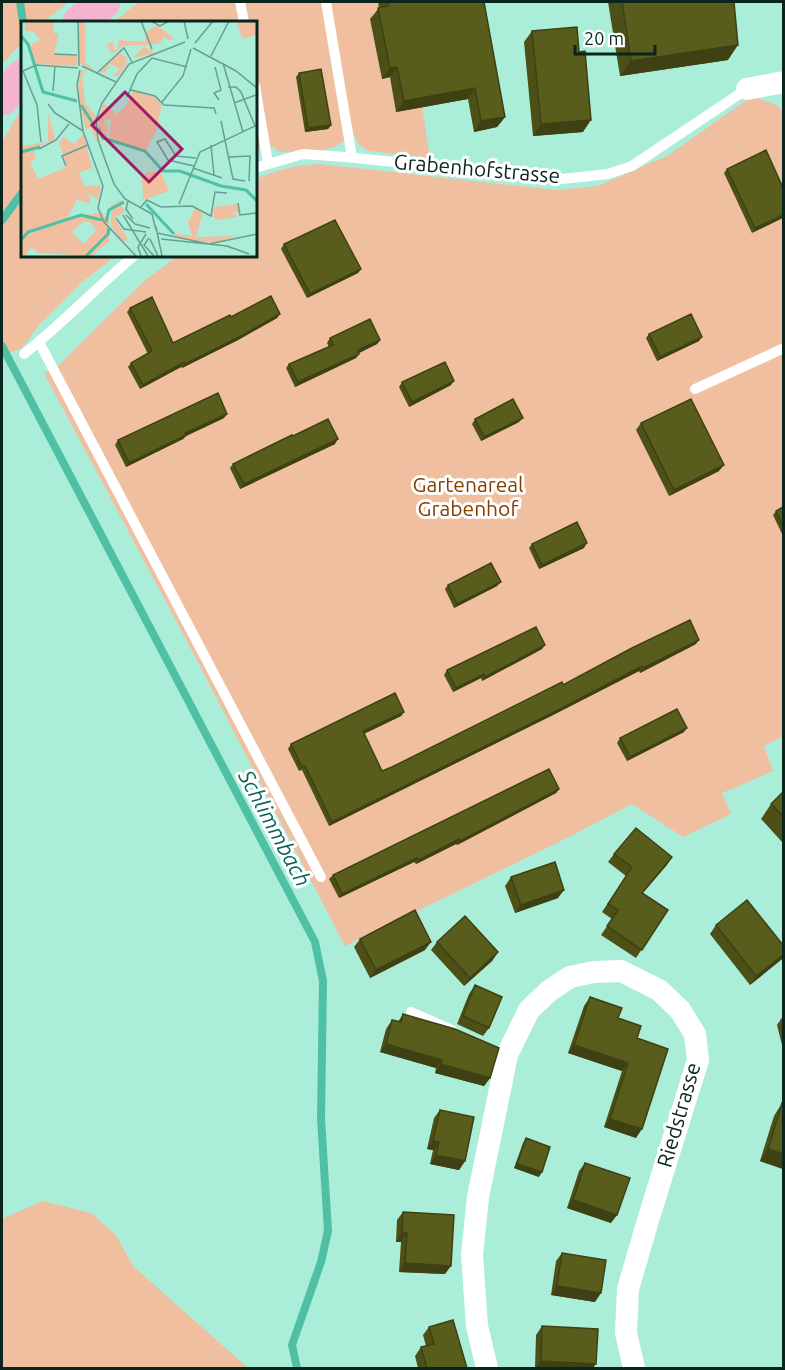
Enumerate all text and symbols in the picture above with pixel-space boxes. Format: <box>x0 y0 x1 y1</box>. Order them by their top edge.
scale bar <box>575 18 654 56</box>
inset map <box>21 21 256 256</box>
text: 20 m <box>584 28 624 48</box>
street label: Grabenhofstrasse <box>393 149 561 187</box>
park label: Gartenareal Grabenhof <box>412 472 524 520</box>
water label: Schlimmbach <box>234 764 317 890</box>
street label: Riedstrasse <box>652 1060 704 1170</box>

